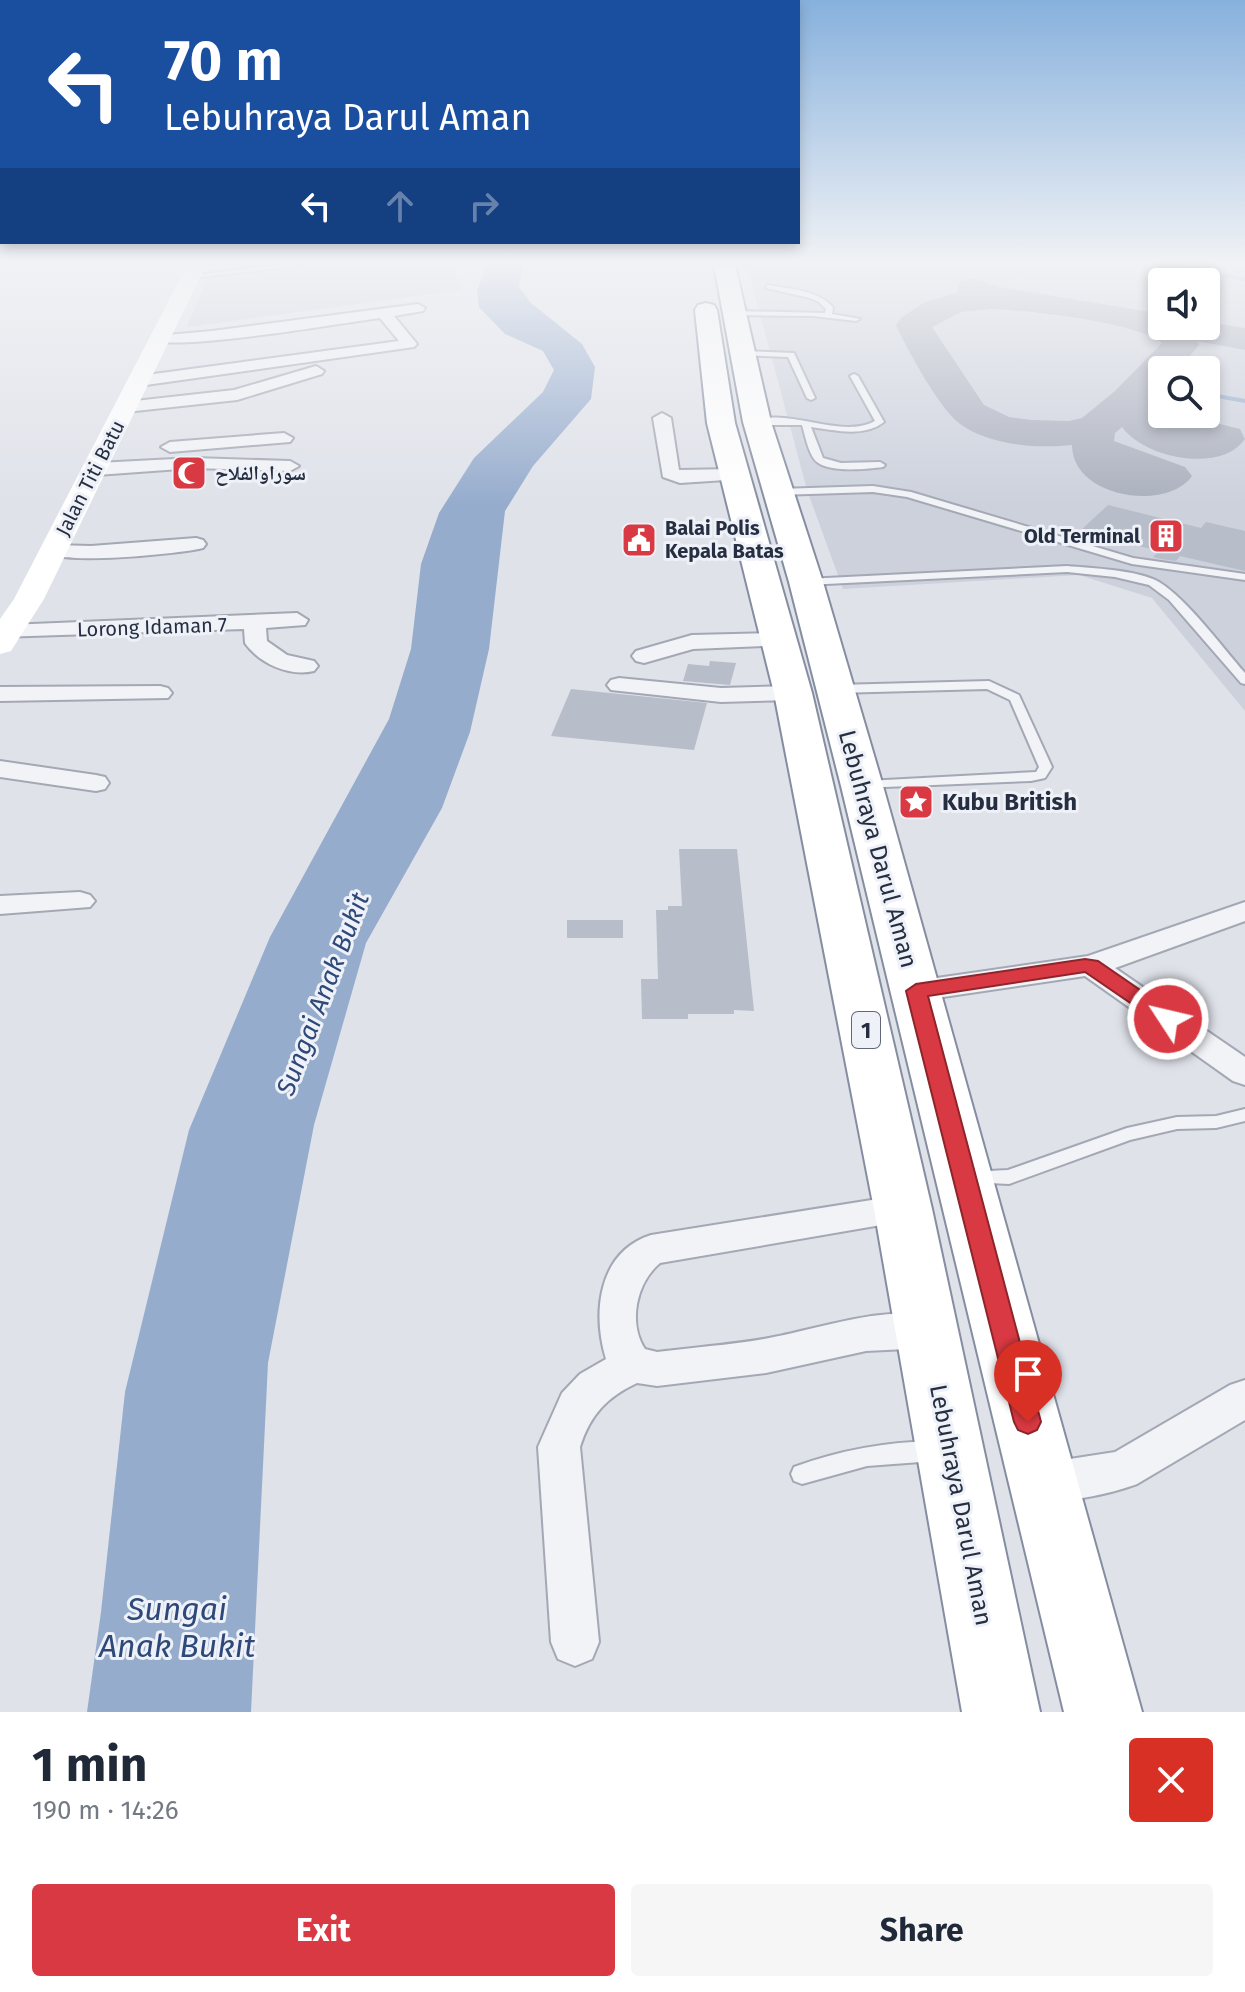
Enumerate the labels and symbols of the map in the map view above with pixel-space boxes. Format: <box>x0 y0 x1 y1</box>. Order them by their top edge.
street label: Jalan Titi Batu <box>51 416 129 540</box>
mosque icon: سوراوالفلاح <box>170 454 208 492</box>
place label: سوراوالفلاح <box>215 461 306 486</box>
place label: Balai Polis Kepala Batas <box>665 516 784 563</box>
building icon: Old Terminal <box>1147 517 1185 555</box>
public building icon: Balai Polis Kepala Batas <box>620 521 658 559</box>
place label: Old Terminal <box>1024 524 1140 548</box>
street label: Lorong Idaman 7 <box>77 612 227 642</box>
street label: Lebuhraya Darul Aman <box>833 727 923 971</box>
place icon: Kubu British <box>897 783 935 821</box>
place label: Kubu British <box>942 788 1077 816</box>
water label: Sungai Anak Bukit <box>270 887 376 1101</box>
position arrow <box>1126 977 1210 1061</box>
road number: 1 <box>852 1012 880 1048</box>
pin <box>994 1340 1062 1422</box>
street label: Lebuhraya Darul Aman <box>924 1382 998 1628</box>
water label: Sungai Anak Bukit <box>97 1590 256 1665</box>

